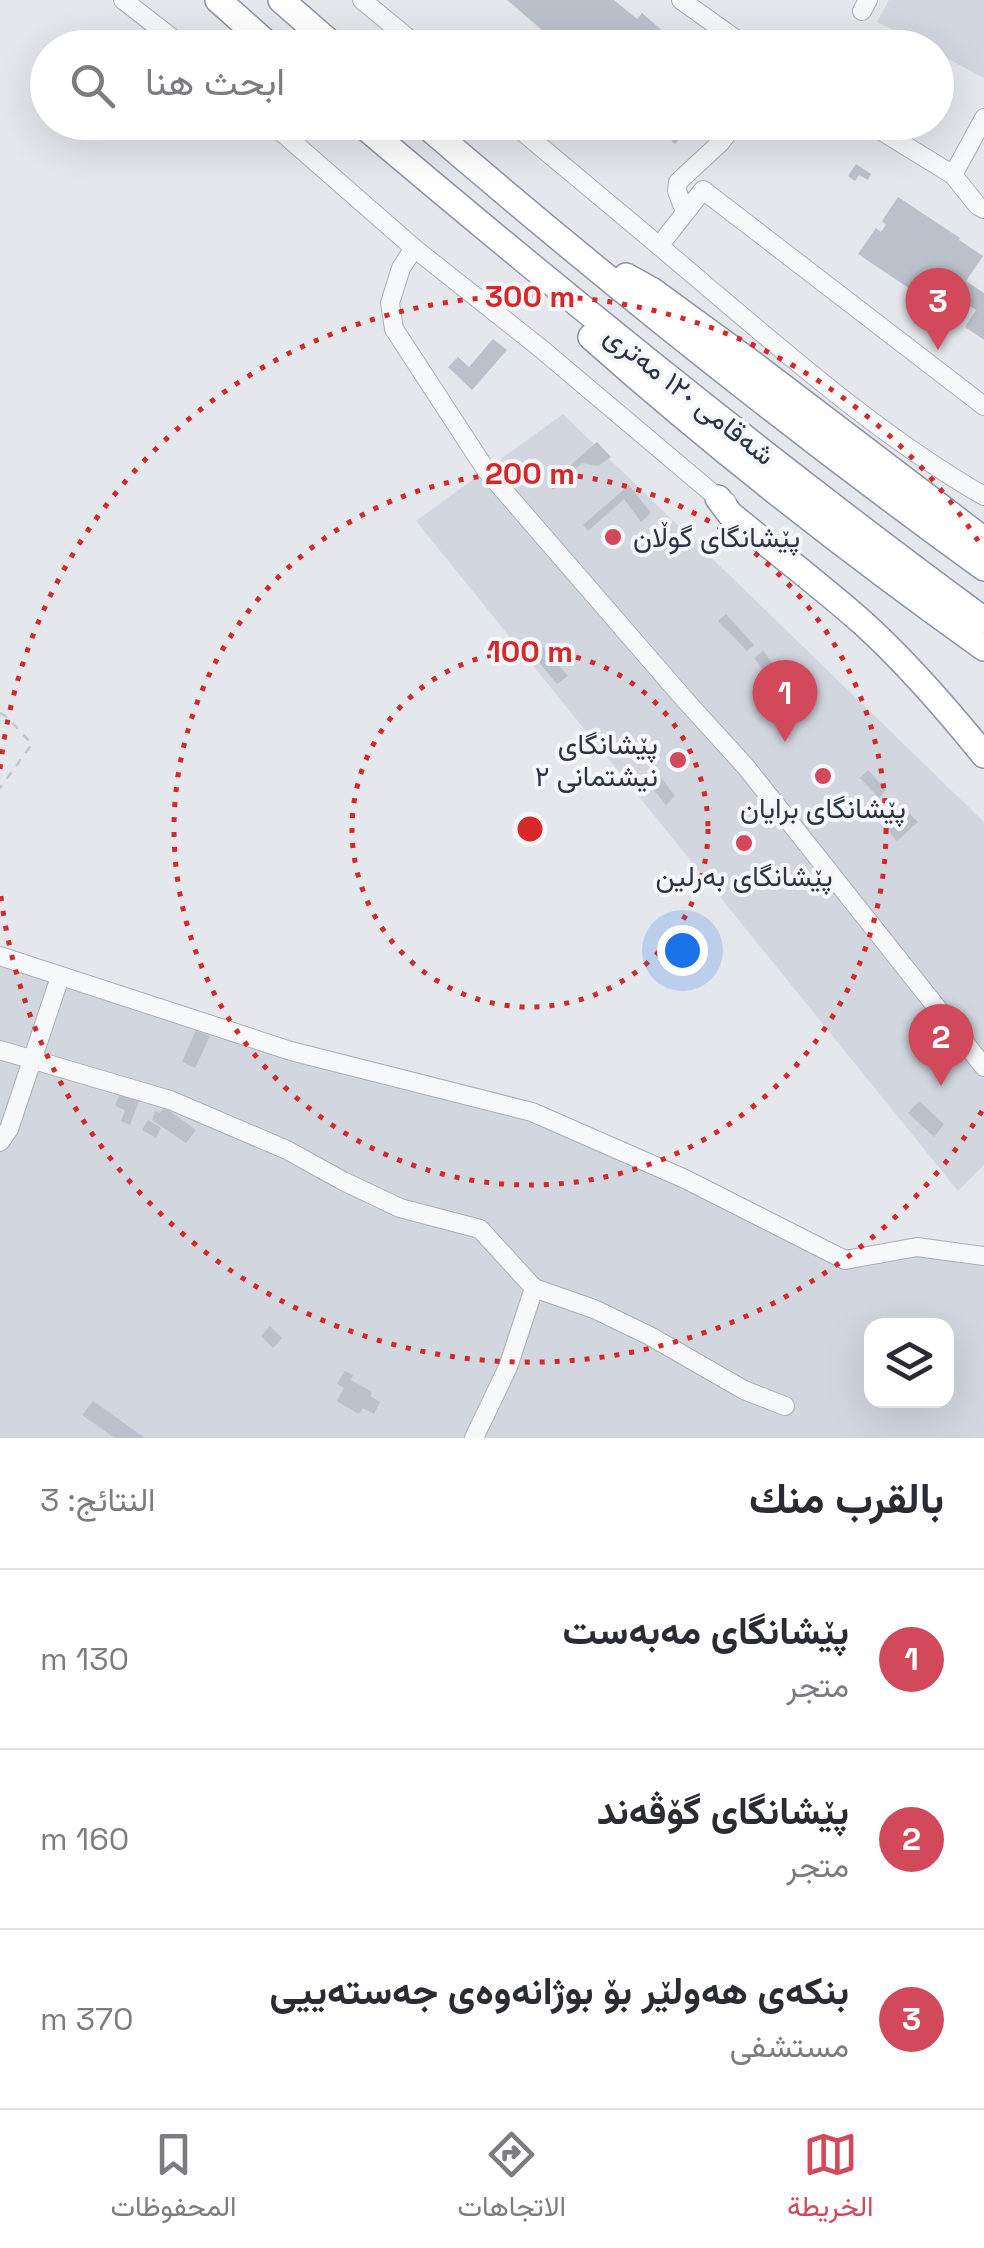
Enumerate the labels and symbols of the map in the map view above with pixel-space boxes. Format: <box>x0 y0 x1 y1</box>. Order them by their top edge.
pin: 3 <box>906 268 970 350</box>
text: 300 m <box>485 277 575 316</box>
street label: شەقامی ١٢٠ مەتری <box>597 317 783 473</box>
text: 200 m <box>485 454 575 493</box>
place label: پێشانگای گوڵان <box>633 519 800 556</box>
marker: پێشانگای گوڵان <box>602 526 624 548</box>
text: 100 m <box>487 632 573 671</box>
pin: 1 <box>752 660 818 742</box>
place label: پێشانگای نیشتمانی ٢ <box>535 726 658 794</box>
marker: پێشانگای نیشتمانی ٢ <box>667 749 689 771</box>
marker: پێشانگای برایان <box>812 765 834 787</box>
place label: پێشانگای برایان <box>740 790 906 827</box>
centre of rings <box>512 811 548 847</box>
marker: پێشانگای بەرلین <box>733 832 755 854</box>
place label: پێشانگای بەرلین <box>655 858 833 895</box>
your location <box>657 925 708 976</box>
pin: 2 <box>908 1004 974 1086</box>

